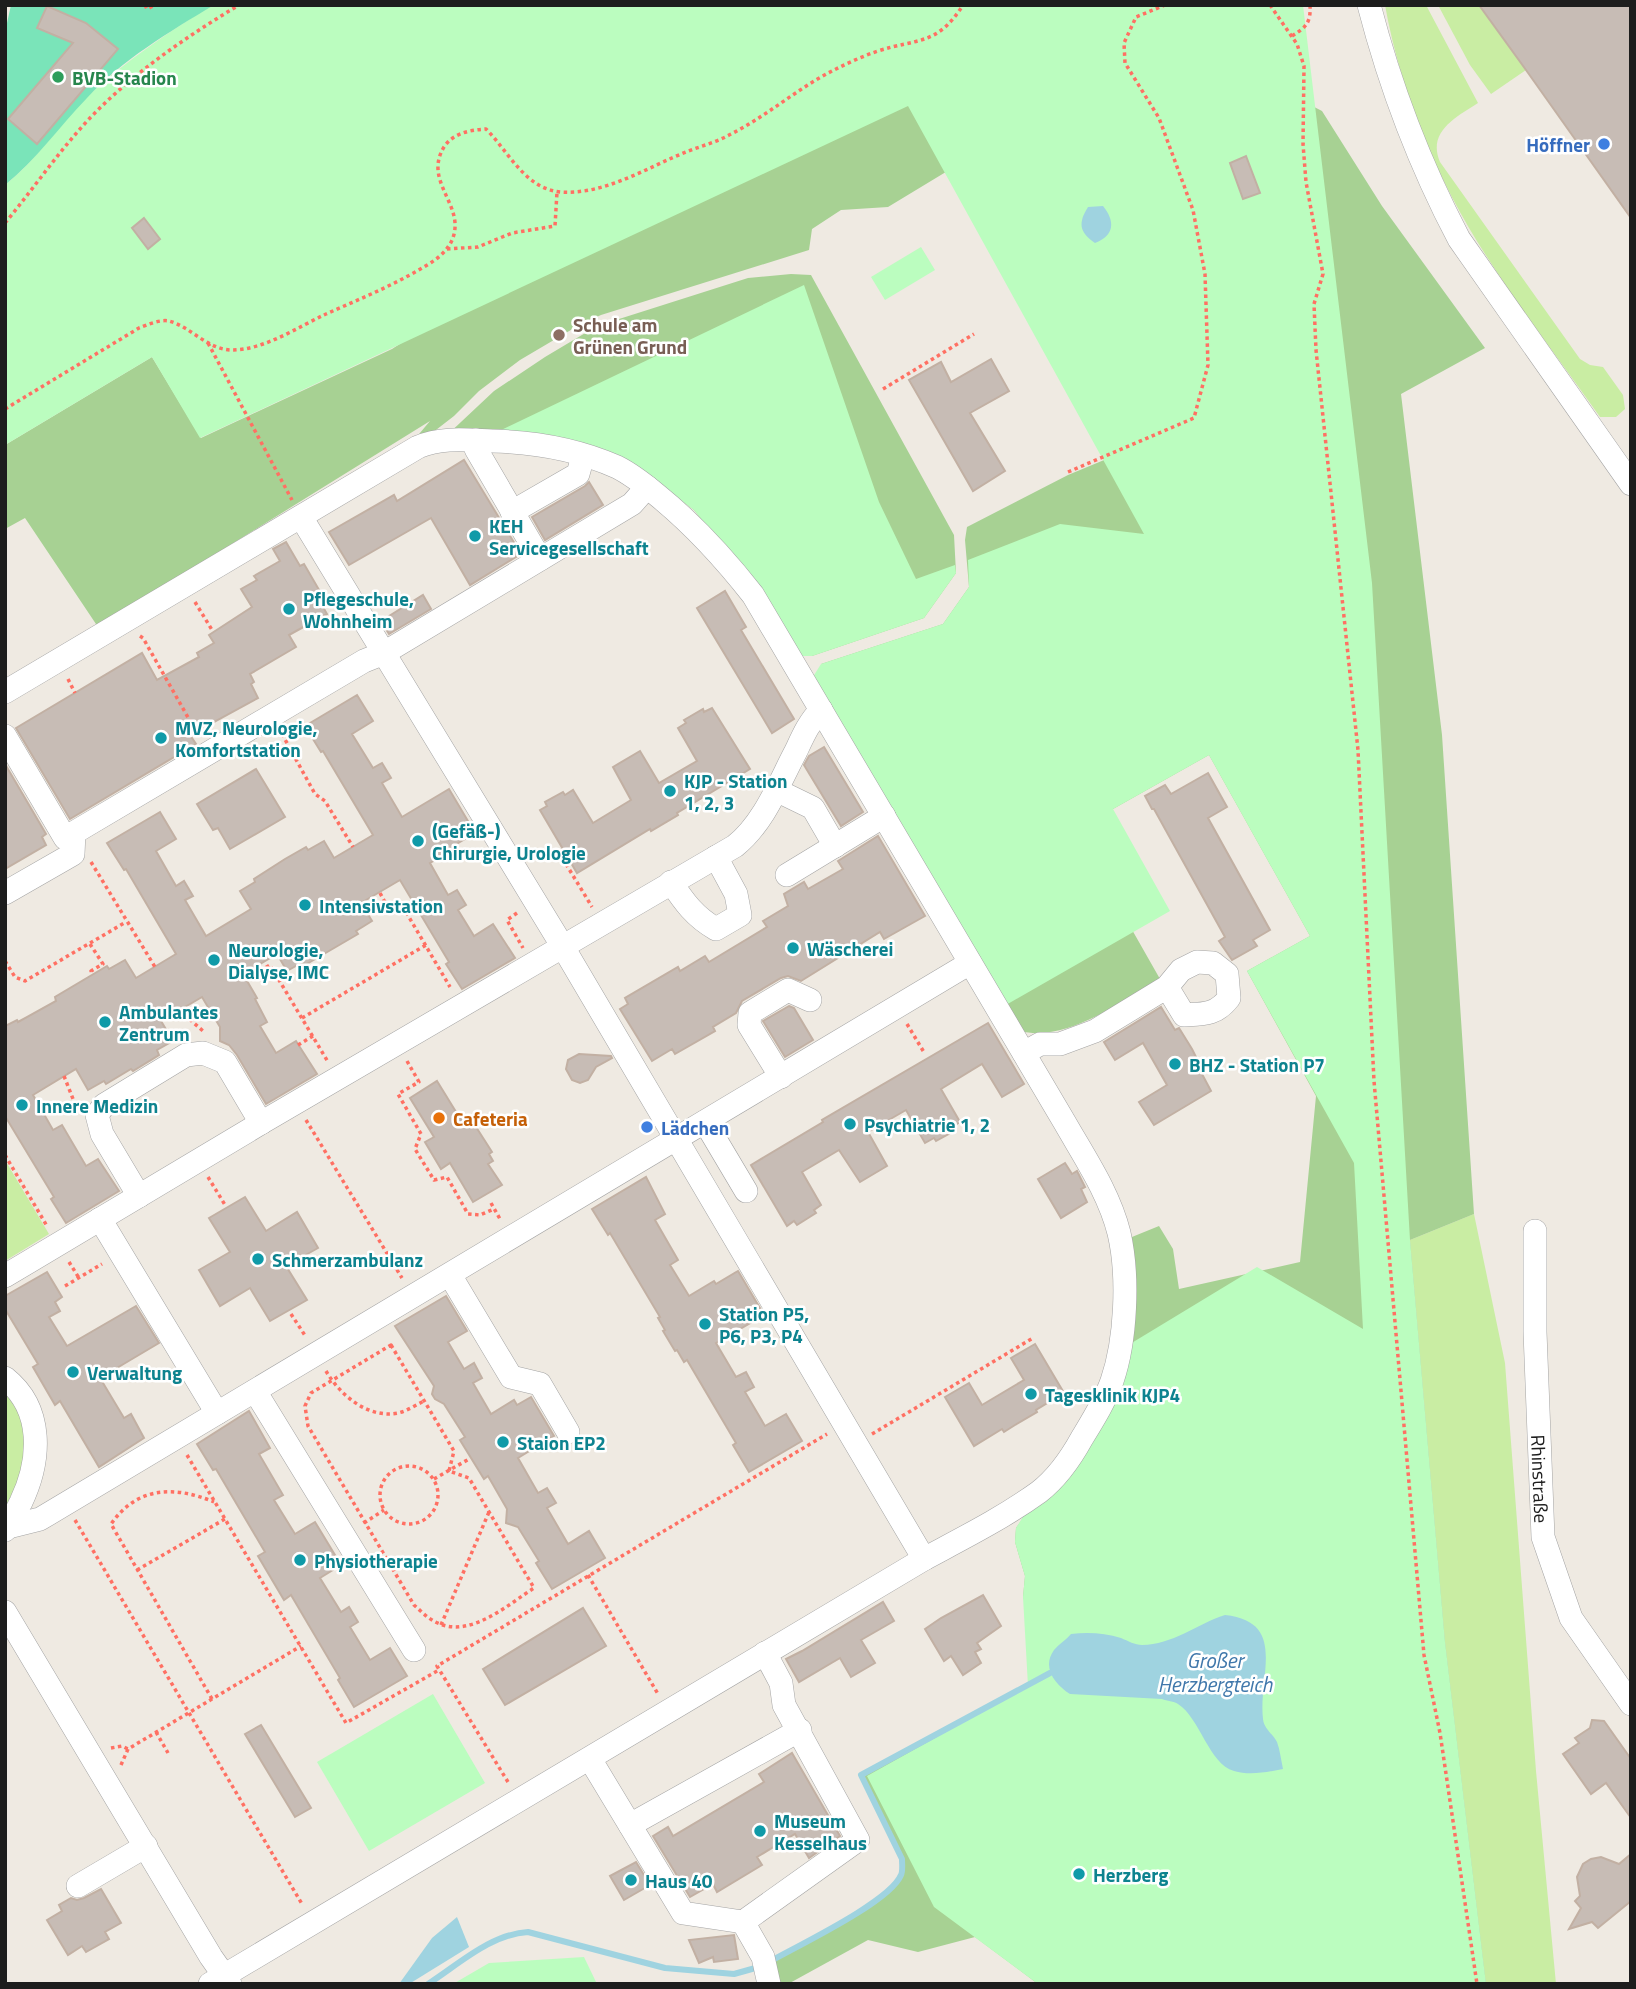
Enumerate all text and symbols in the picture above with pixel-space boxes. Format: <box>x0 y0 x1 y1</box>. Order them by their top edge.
place label: BVB-Stadion <box>72 63 177 92</box>
marker: BVB-Stadion <box>50 69 66 85</box>
place label: Höffner <box>1526 130 1590 159</box>
marker: Höffner <box>1596 136 1612 152</box>
place label: Schule am Grünen Grund <box>573 310 687 361</box>
marker: Schule am Grünen Grund <box>551 327 567 343</box>
place label: KEH Servicegesellschaft <box>489 511 649 562</box>
marker: KEH Servicegesellschaft <box>467 528 483 544</box>
place label: Pflegeschule, Wohnheim <box>303 584 414 635</box>
marker: Pflegeschule, Wohnheim <box>281 601 297 617</box>
place label: MVZ, Neurologie, Komfortstation <box>175 713 317 764</box>
marker: MVZ, Neurologie, Komfortstation <box>153 730 169 746</box>
place label: KJP - Station 1, 2, 3 <box>684 766 788 817</box>
marker: KJP - Station 1, 2, 3 <box>662 783 678 799</box>
place label: (Gefäß-) Chirurgie, Urologie <box>432 816 586 867</box>
marker: (Gefäß-) Chirurgie, Urologie <box>410 833 426 849</box>
place label: Intensivstation <box>319 891 443 920</box>
marker: Intensivstation <box>297 897 313 913</box>
place label: Wäscherei <box>807 934 893 963</box>
place label: Neurologie, Dialyse, IMC <box>228 935 329 986</box>
marker: Wäscherei <box>785 940 801 956</box>
marker: Neurologie, Dialyse, IMC <box>206 952 222 968</box>
place label: Ambulantes Zentrum <box>119 997 218 1048</box>
marker: Ambulantes Zentrum <box>97 1014 113 1030</box>
place label: BHZ - Station P7 <box>1189 1050 1325 1079</box>
marker: BHZ - Station P7 <box>1167 1056 1183 1072</box>
place label: Innere Medizin <box>36 1091 158 1120</box>
marker: Innere Medizin <box>14 1097 30 1113</box>
place label: Cafeteria <box>453 1104 528 1133</box>
marker: Cafeteria <box>431 1110 447 1126</box>
place label: Psychiatrie 1, 2 <box>864 1110 990 1139</box>
place label: Lädchen <box>661 1113 729 1142</box>
marker: Psychiatrie 1, 2 <box>842 1116 858 1132</box>
marker: Lädchen <box>639 1119 655 1135</box>
place label: Schmerzambulanz <box>272 1245 423 1274</box>
marker: Schmerzambulanz <box>250 1251 266 1267</box>
place label: Station P5, P6, P3, P4 <box>719 1299 809 1350</box>
marker: Station P5, P6, P3, P4 <box>697 1316 713 1332</box>
place label: Verwaltung <box>87 1358 182 1387</box>
marker: Verwaltung <box>65 1364 81 1380</box>
place label: Tagesklinik KJP4 <box>1045 1380 1180 1409</box>
marker: Tagesklinik KJP4 <box>1023 1386 1039 1402</box>
place label: Staion EP2 <box>517 1428 606 1457</box>
marker: Staion EP2 <box>495 1434 511 1450</box>
street label: Rhinstraße <box>1525 1434 1557 1524</box>
place label: Physiotherapie <box>314 1546 438 1575</box>
marker: Physiotherapie <box>292 1552 308 1568</box>
water label: Großer Herzbergteich <box>1158 1644 1273 1700</box>
place label: Museum Kesselhaus <box>774 1806 867 1857</box>
marker: Museum Kesselhaus <box>752 1823 768 1839</box>
place label: Herzberg <box>1093 1860 1168 1889</box>
place label: Haus 40 <box>645 1866 713 1895</box>
marker: Herzberg <box>1071 1866 1087 1882</box>
marker: Haus 40 <box>623 1872 639 1888</box>

